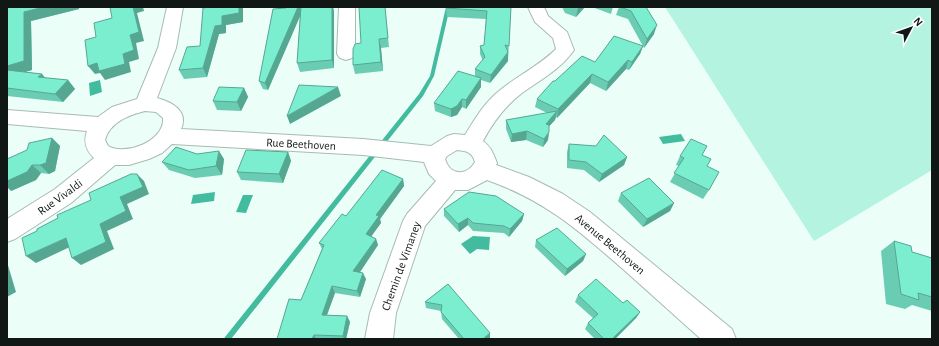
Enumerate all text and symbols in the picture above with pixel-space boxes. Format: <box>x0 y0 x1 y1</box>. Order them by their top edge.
north arrow <box>891 8 931 48</box>
text: N <box>912 15 925 28</box>
street label: Rue Beethoven <box>266 136 336 152</box>
street label: Rue Vivaldi <box>35 177 85 217</box>
street label: Avenue Beethoven <box>573 212 647 276</box>
street label: Chemin de Vimaney <box>379 220 424 313</box>

